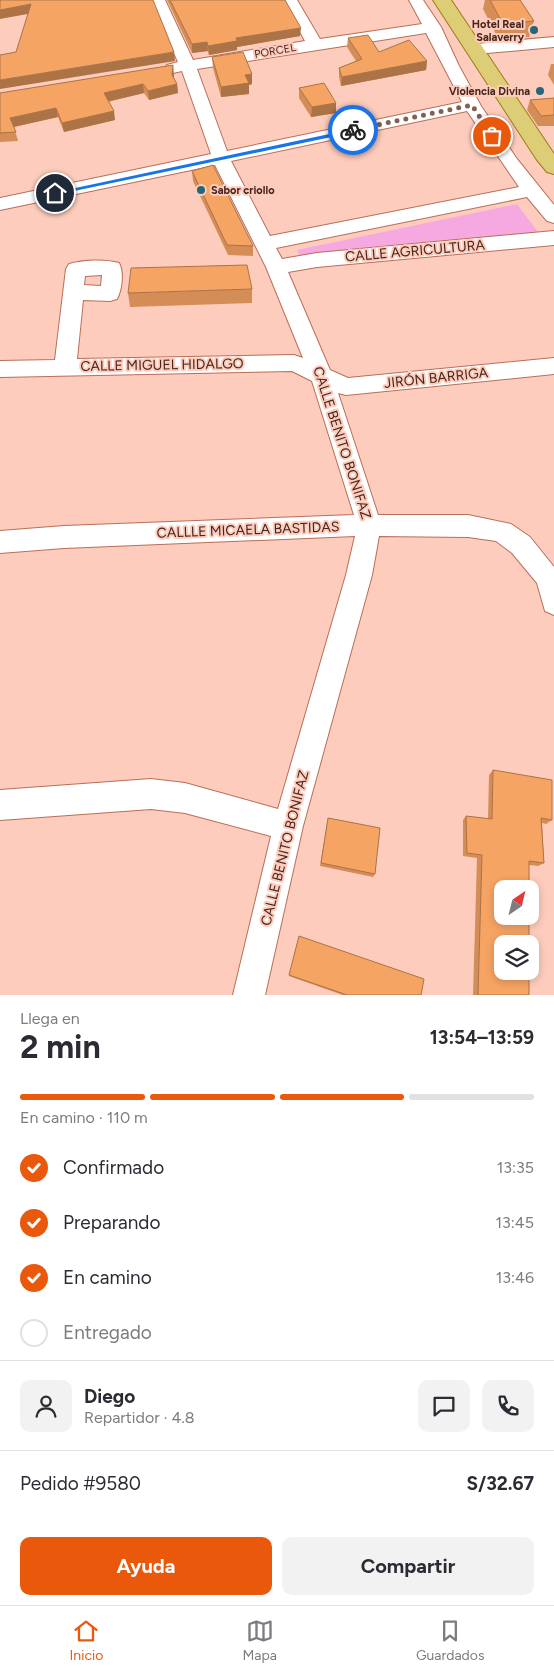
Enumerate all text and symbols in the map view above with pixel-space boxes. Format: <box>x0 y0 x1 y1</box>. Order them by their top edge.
place label: Hotel Real Salaverry <box>472 18 525 44</box>
marker: Hotel Real Salaverry <box>528 24 540 36</box>
street label: PORCEL <box>253 41 297 61</box>
place label: Violencia Divina <box>449 85 530 98</box>
marker: Violencia Divina <box>534 85 546 97</box>
courier <box>328 105 378 155</box>
pin <box>471 115 513 157</box>
icon: bike <box>339 116 367 144</box>
icon: bag <box>478 122 506 150</box>
pin <box>34 172 76 214</box>
icon: home <box>41 179 69 207</box>
marker: Sabor criollo <box>195 184 207 196</box>
place label: Sabor criollo <box>211 184 275 197</box>
street label: CALLE AGRICULTURA <box>344 236 486 266</box>
street label: CALLE MIGUEL HIDALGO <box>80 355 244 375</box>
street label: JIRÓN BARRIGA <box>383 364 489 392</box>
street label: CALLE BENITO BONIFAZ <box>309 365 375 521</box>
street label: CALLLE MICAELA BASTIDAS <box>156 518 340 542</box>
street label: CALLE BENITO BONIFAZ <box>257 769 313 927</box>
north arrow <box>494 880 539 925</box>
map controls <box>494 880 539 980</box>
button: layers <box>494 935 539 980</box>
text: Llega en <box>20 1009 80 1028</box>
text: 13:54–13:59 <box>430 1026 534 1049</box>
text: 2 min <box>20 1028 101 1066</box>
text: En camino · 110 m <box>20 1108 148 1127</box>
icon: check <box>20 1154 48 1182</box>
text: Confirmado <box>63 1156 164 1179</box>
text: 13:35 <box>497 1158 534 1177</box>
icon: check <box>20 1209 48 1237</box>
text: Preparando <box>63 1211 161 1234</box>
text: 13:45 <box>496 1213 534 1232</box>
icon: check <box>20 1264 48 1292</box>
text: En camino <box>63 1266 152 1289</box>
text: 13:46 <box>496 1268 534 1287</box>
text: Entregado <box>63 1321 152 1344</box>
button: person <box>20 1380 72 1432</box>
button: chat <box>418 1380 470 1432</box>
button: phone <box>482 1380 534 1432</box>
text: Diego <box>84 1385 135 1408</box>
text: Repartidor · 4.8 <box>84 1408 195 1427</box>
text: Pedido #9580 <box>20 1472 141 1495</box>
text: S/32.67 <box>466 1472 534 1495</box>
button: Ayuda <box>20 1537 272 1595</box>
button: Compartir <box>282 1537 534 1595</box>
tab: Inicio <box>70 1617 103 1664</box>
tab: Mapa <box>242 1617 277 1664</box>
tab: Guardados <box>416 1617 484 1664</box>

